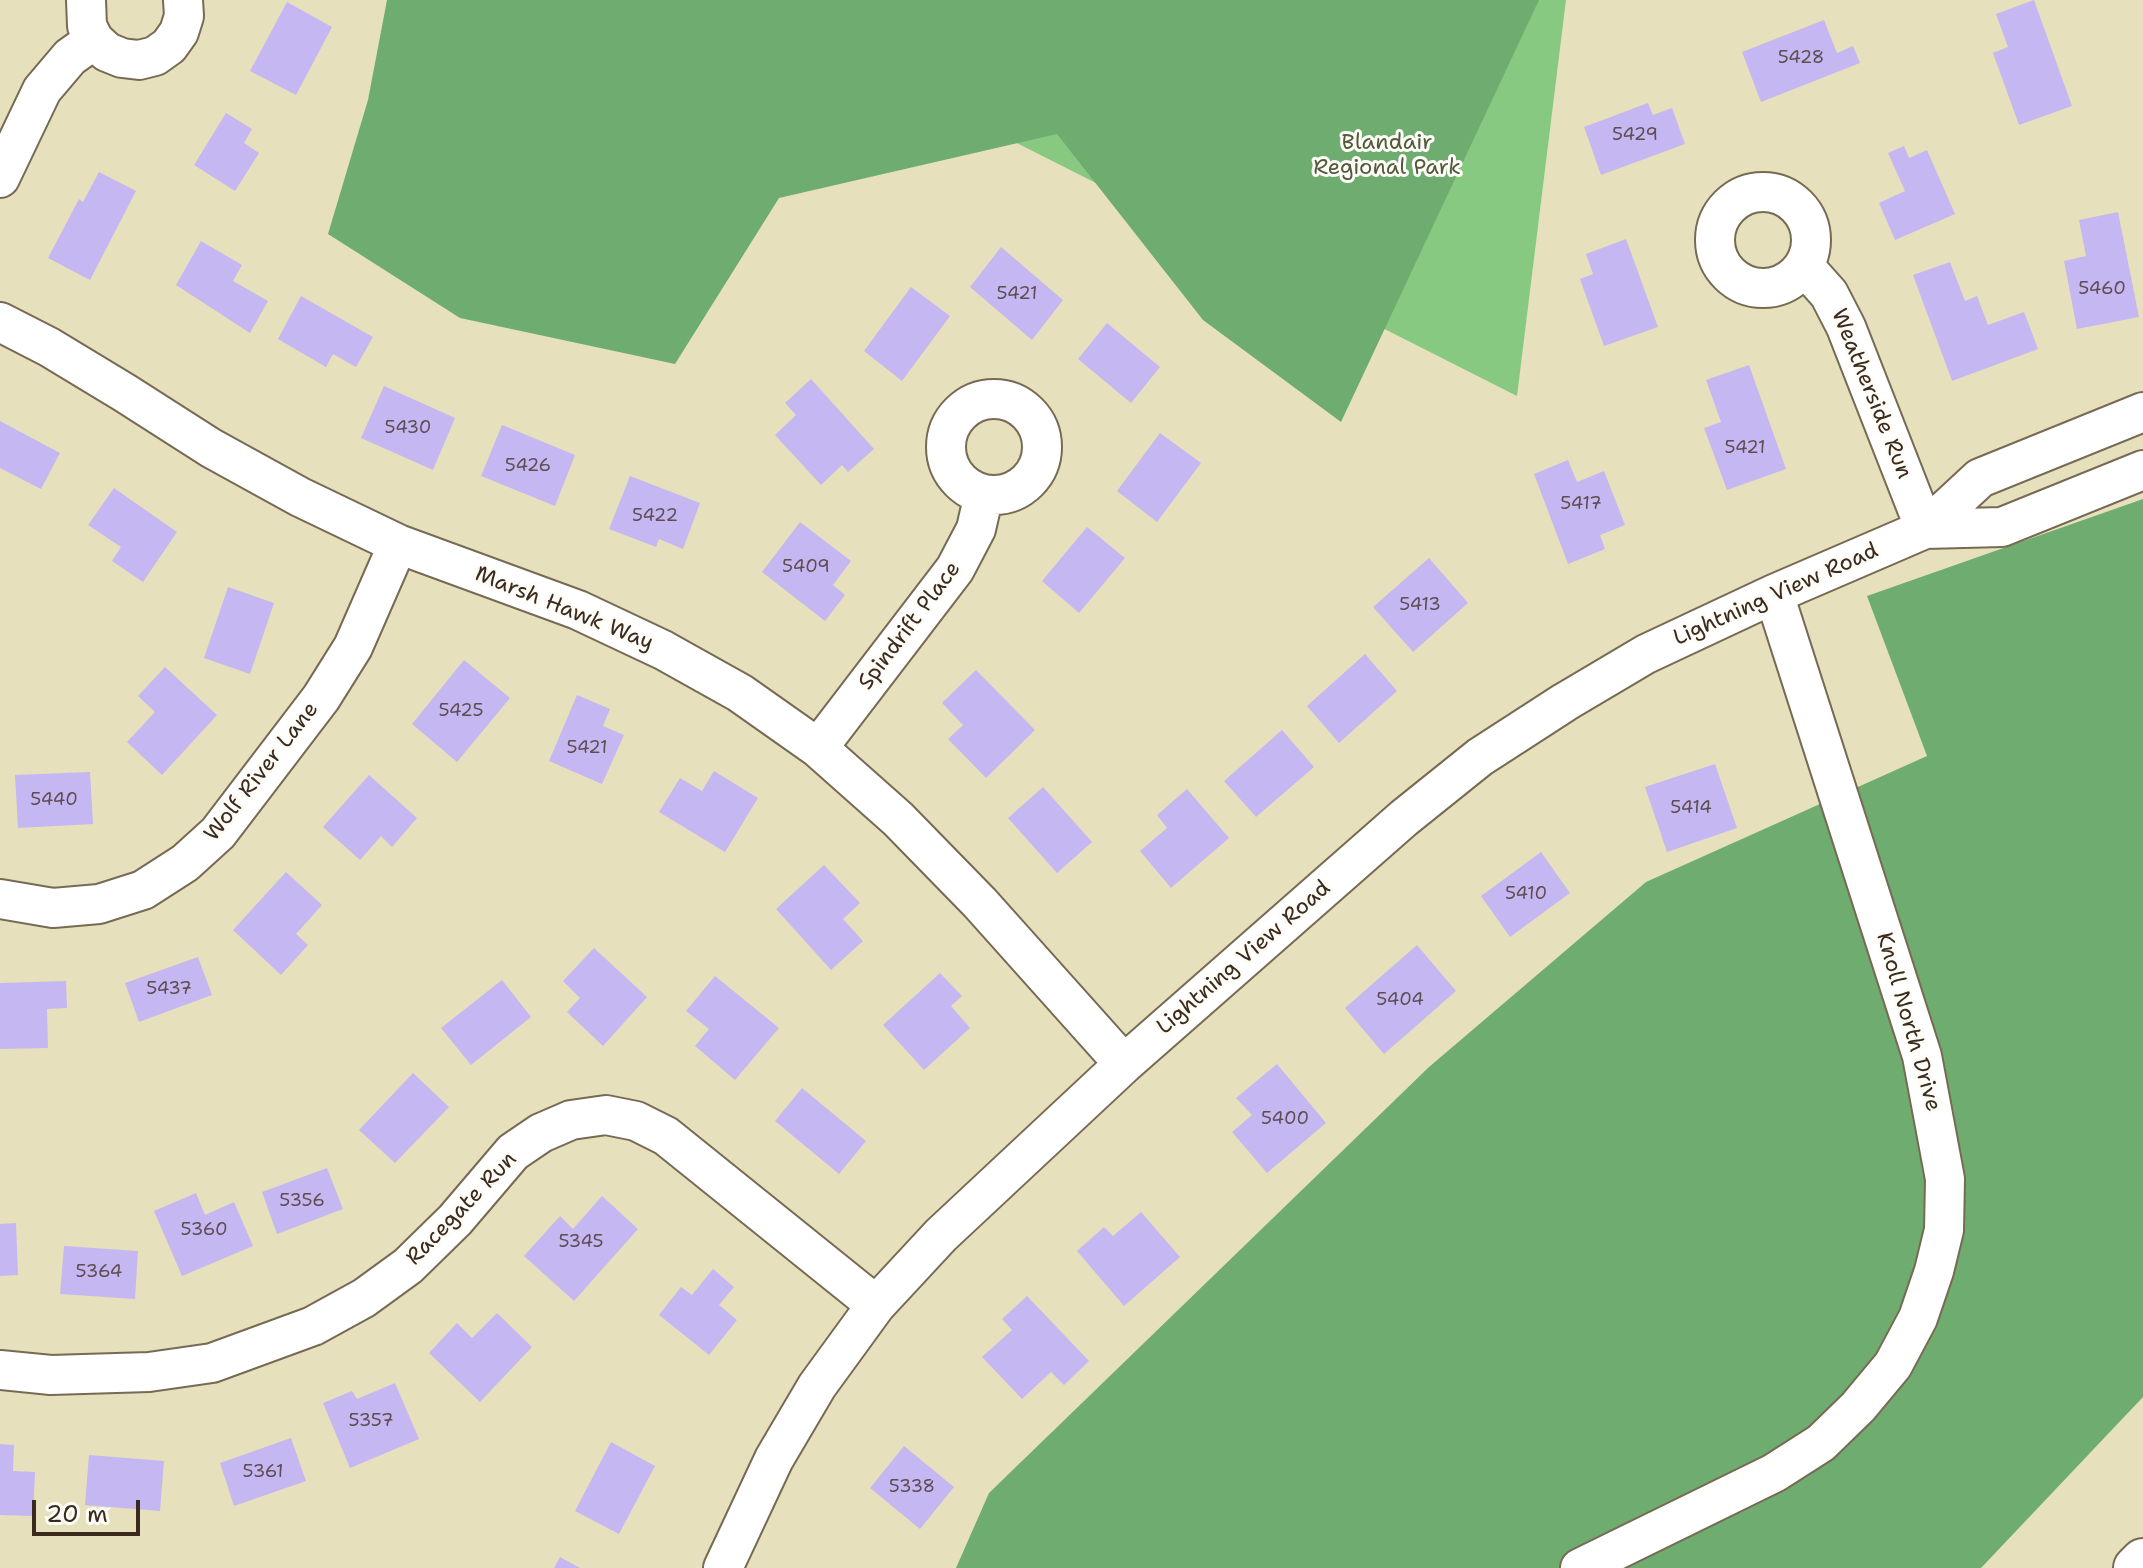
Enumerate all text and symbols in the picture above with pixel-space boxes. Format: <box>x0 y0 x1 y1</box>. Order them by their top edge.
house number: 5428 <box>1778 47 1824 69</box>
house number: 5429 <box>1612 124 1658 146</box>
park label: Blandair Regional Park <box>1313 130 1461 182</box>
house number: 5460 <box>2078 278 2126 300</box>
house number: 5421 <box>996 283 1038 305</box>
street label: Weatherside Run <box>1825 305 1917 483</box>
house number: 5430 <box>385 417 431 439</box>
house number: 5421 <box>1724 437 1766 459</box>
house number: 5426 <box>505 455 551 477</box>
house number: 5417 <box>1560 493 1602 515</box>
house number: 5422 <box>632 505 678 527</box>
street label: Lightning View Road <box>1669 538 1883 652</box>
house number: 5409 <box>782 556 830 578</box>
street label: Spindrift Place <box>853 557 967 695</box>
street label: Marsh Hawk Way <box>471 561 657 657</box>
house number: 5413 <box>1399 594 1441 616</box>
street label: Wolf River Lane <box>199 697 325 847</box>
house number: 5425 <box>438 700 484 722</box>
house number: 5421 <box>566 737 608 759</box>
house number: 5440 <box>30 789 78 811</box>
house number: 5414 <box>1670 797 1712 819</box>
street label: Lightning View Road <box>1152 875 1336 1041</box>
house number: 5410 <box>1505 883 1547 905</box>
street label: Knoll North Drive <box>1870 930 1946 1114</box>
house number: 5437 <box>146 978 192 1000</box>
house number: 5404 <box>1376 989 1424 1011</box>
house number: 5400 <box>1261 1108 1309 1130</box>
street label: Racegate Run <box>401 1147 523 1271</box>
house number: 5356 <box>279 1190 325 1212</box>
house number: 5360 <box>180 1219 228 1241</box>
house number: 5345 <box>558 1231 604 1253</box>
house number: 5364 <box>76 1261 122 1283</box>
house number: 5357 <box>349 1410 393 1432</box>
house number: 5361 <box>242 1461 284 1483</box>
house number: 5338 <box>889 1476 935 1498</box>
scale bar <box>36 1484 144 1534</box>
text: 20 m <box>46 1498 108 1530</box>

